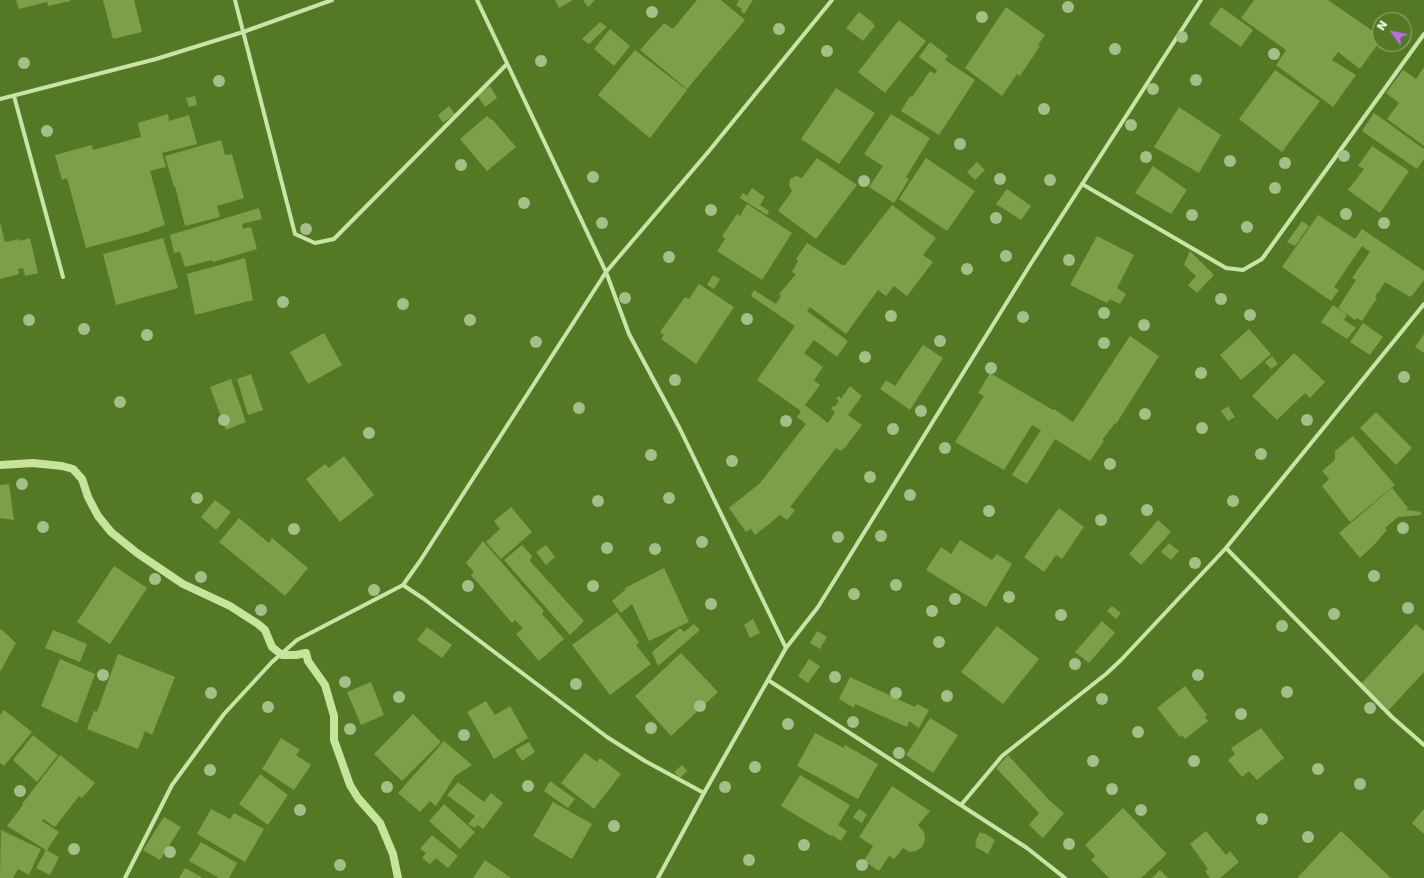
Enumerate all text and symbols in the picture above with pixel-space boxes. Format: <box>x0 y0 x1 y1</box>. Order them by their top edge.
north arrow <box>1372 12 1412 52</box>
text: N <box>1374 18 1390 33</box>

